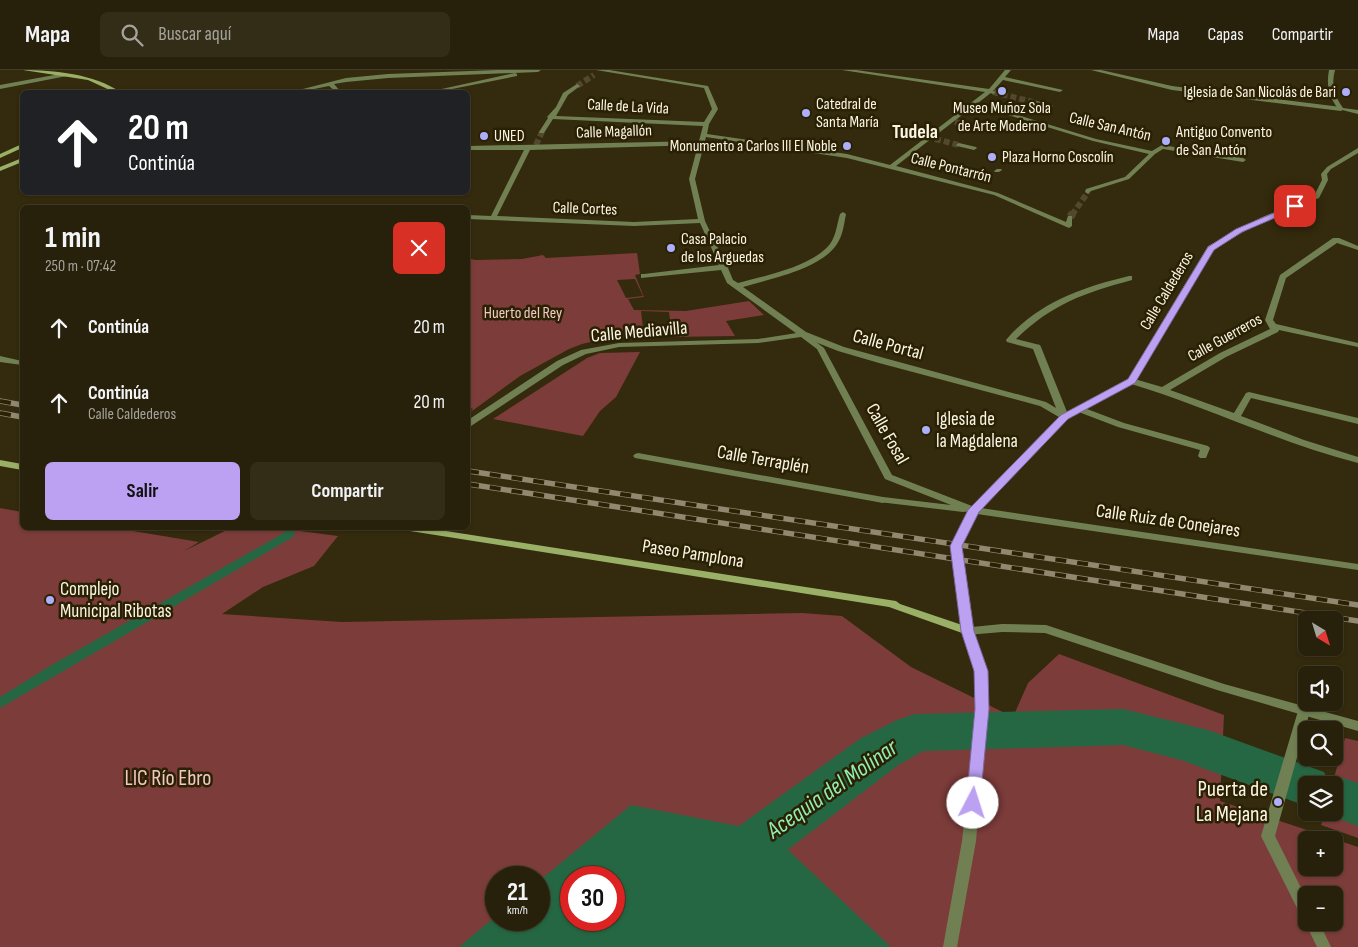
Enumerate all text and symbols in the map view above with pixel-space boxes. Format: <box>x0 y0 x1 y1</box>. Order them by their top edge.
search box <box>100 12 450 57</box>
text: Mapa <box>25 20 70 49</box>
icon: search <box>118 21 146 49</box>
text: Buscar aquí <box>158 23 231 46</box>
text: Mapa <box>1147 24 1179 45</box>
text: Capas <box>1207 24 1244 45</box>
text: Compartir <box>1272 24 1333 45</box>
place label: Iglesia de San Nicolás de Bari <box>1183 83 1336 102</box>
marker: Museo Muñoz Sola de Arte Moderno <box>996 85 1008 97</box>
marker: Iglesia de San Nicolás de Bari <box>1340 86 1352 98</box>
street label: Calle de La Vida <box>587 95 669 119</box>
place label: Catedral de Santa María <box>816 95 879 132</box>
place label: Museo Muñoz Sola de Arte Moderno <box>953 99 1051 136</box>
text: 20 m <box>128 107 189 150</box>
marker: Catedral de Santa María <box>800 107 812 119</box>
street label: Calle San Antón <box>1067 108 1153 146</box>
icon: ahead <box>45 110 110 175</box>
district label: Tudela <box>892 120 938 144</box>
street label: Calle Magallón <box>576 121 652 143</box>
place label: Antiguo Convento de San Antón <box>1175 123 1272 160</box>
place label: UNED <box>494 127 525 146</box>
marker: UNED <box>478 130 490 142</box>
marker: Antiguo Convento de San Antón <box>1160 135 1172 147</box>
place label: Monumento a Carlos III El Noble <box>670 137 837 156</box>
marker: Monumento a Carlos III El Noble <box>841 140 853 152</box>
place label: Plaza Horno Coscolín <box>1002 148 1114 167</box>
street label: Calle Pontarrón <box>909 149 993 187</box>
text: Continúa <box>128 150 195 177</box>
marker: Plaza Horno Coscolín <box>986 151 998 163</box>
pin <box>1274 185 1316 227</box>
icon: arrive <box>1281 192 1309 220</box>
street label: Calle Cortes <box>552 198 618 220</box>
text: 1 min <box>45 220 101 256</box>
button: close <box>393 222 445 274</box>
place label: Casa Palacio de los Arguedas <box>681 230 764 267</box>
marker: Casa Palacio de los Arguedas <box>665 242 677 254</box>
street label: Calle Caldederos <box>1136 248 1198 334</box>
text: 250 m · 07:42 <box>45 257 116 276</box>
park label: Huerto del Rey <box>484 304 562 323</box>
street label: Calle Guerreros <box>1185 310 1266 366</box>
icon: ahead <box>45 314 73 342</box>
text: Continúa <box>88 316 149 339</box>
text: 20 m <box>413 316 445 339</box>
street label: Calle Mediavilla <box>590 316 688 348</box>
street label: Calle Portal <box>850 325 926 365</box>
text: Continúa <box>88 382 149 405</box>
icon: ahead <box>45 389 73 417</box>
text: 20 m <box>413 391 445 414</box>
street label: Calle Fosal <box>860 400 914 468</box>
text: Calle Caldederos <box>88 405 176 424</box>
place label: Iglesia de la Magdalena <box>936 408 1018 453</box>
marker: Iglesia de la Magdalena <box>920 424 932 436</box>
street label: Calle Terraplén <box>715 441 811 479</box>
button: Salir <box>45 462 240 520</box>
button: Compartir <box>250 462 445 520</box>
street label: Calle Ruiz de Conejares <box>1094 499 1242 543</box>
street label: Paseo Pamplona <box>641 535 745 573</box>
place label: Complejo Municipal Ribotas <box>60 578 172 623</box>
marker: Complejo Municipal Ribotas <box>44 594 56 606</box>
north arrow <box>1298 611 1342 656</box>
map controls <box>1298 611 1343 931</box>
button: sound <box>1298 666 1343 711</box>
button: search <box>1298 721 1343 766</box>
water label: Acequia del Molinar <box>760 732 904 845</box>
park label: LIC Río Ebro <box>125 765 211 792</box>
position arrow <box>946 776 998 828</box>
place label: Puerta de La Mejana <box>1196 776 1268 828</box>
button: layers <box>1298 776 1343 821</box>
marker: Puerta de La Mejana <box>1272 796 1284 808</box>
button: + <box>1298 831 1343 876</box>
speed limit sign: 30 <box>560 866 625 931</box>
text: 21 <box>507 877 528 908</box>
button: − <box>1298 886 1343 931</box>
text: km/h <box>507 903 528 918</box>

